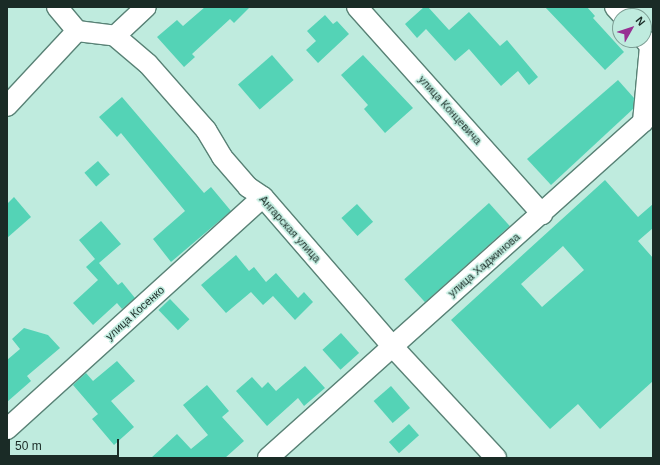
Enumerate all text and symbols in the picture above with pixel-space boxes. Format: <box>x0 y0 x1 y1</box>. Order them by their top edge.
north arrow <box>612 8 652 48</box>
text: N <box>633 14 648 28</box>
street label: улица Концевича <box>416 73 484 147</box>
street label: Ангарская улица <box>257 193 323 265</box>
street label: улица Хаджинова <box>445 230 523 300</box>
street label: улица Косенко <box>103 283 167 343</box>
scale bar <box>10 431 121 457</box>
text: 50 m <box>15 439 42 453</box>

